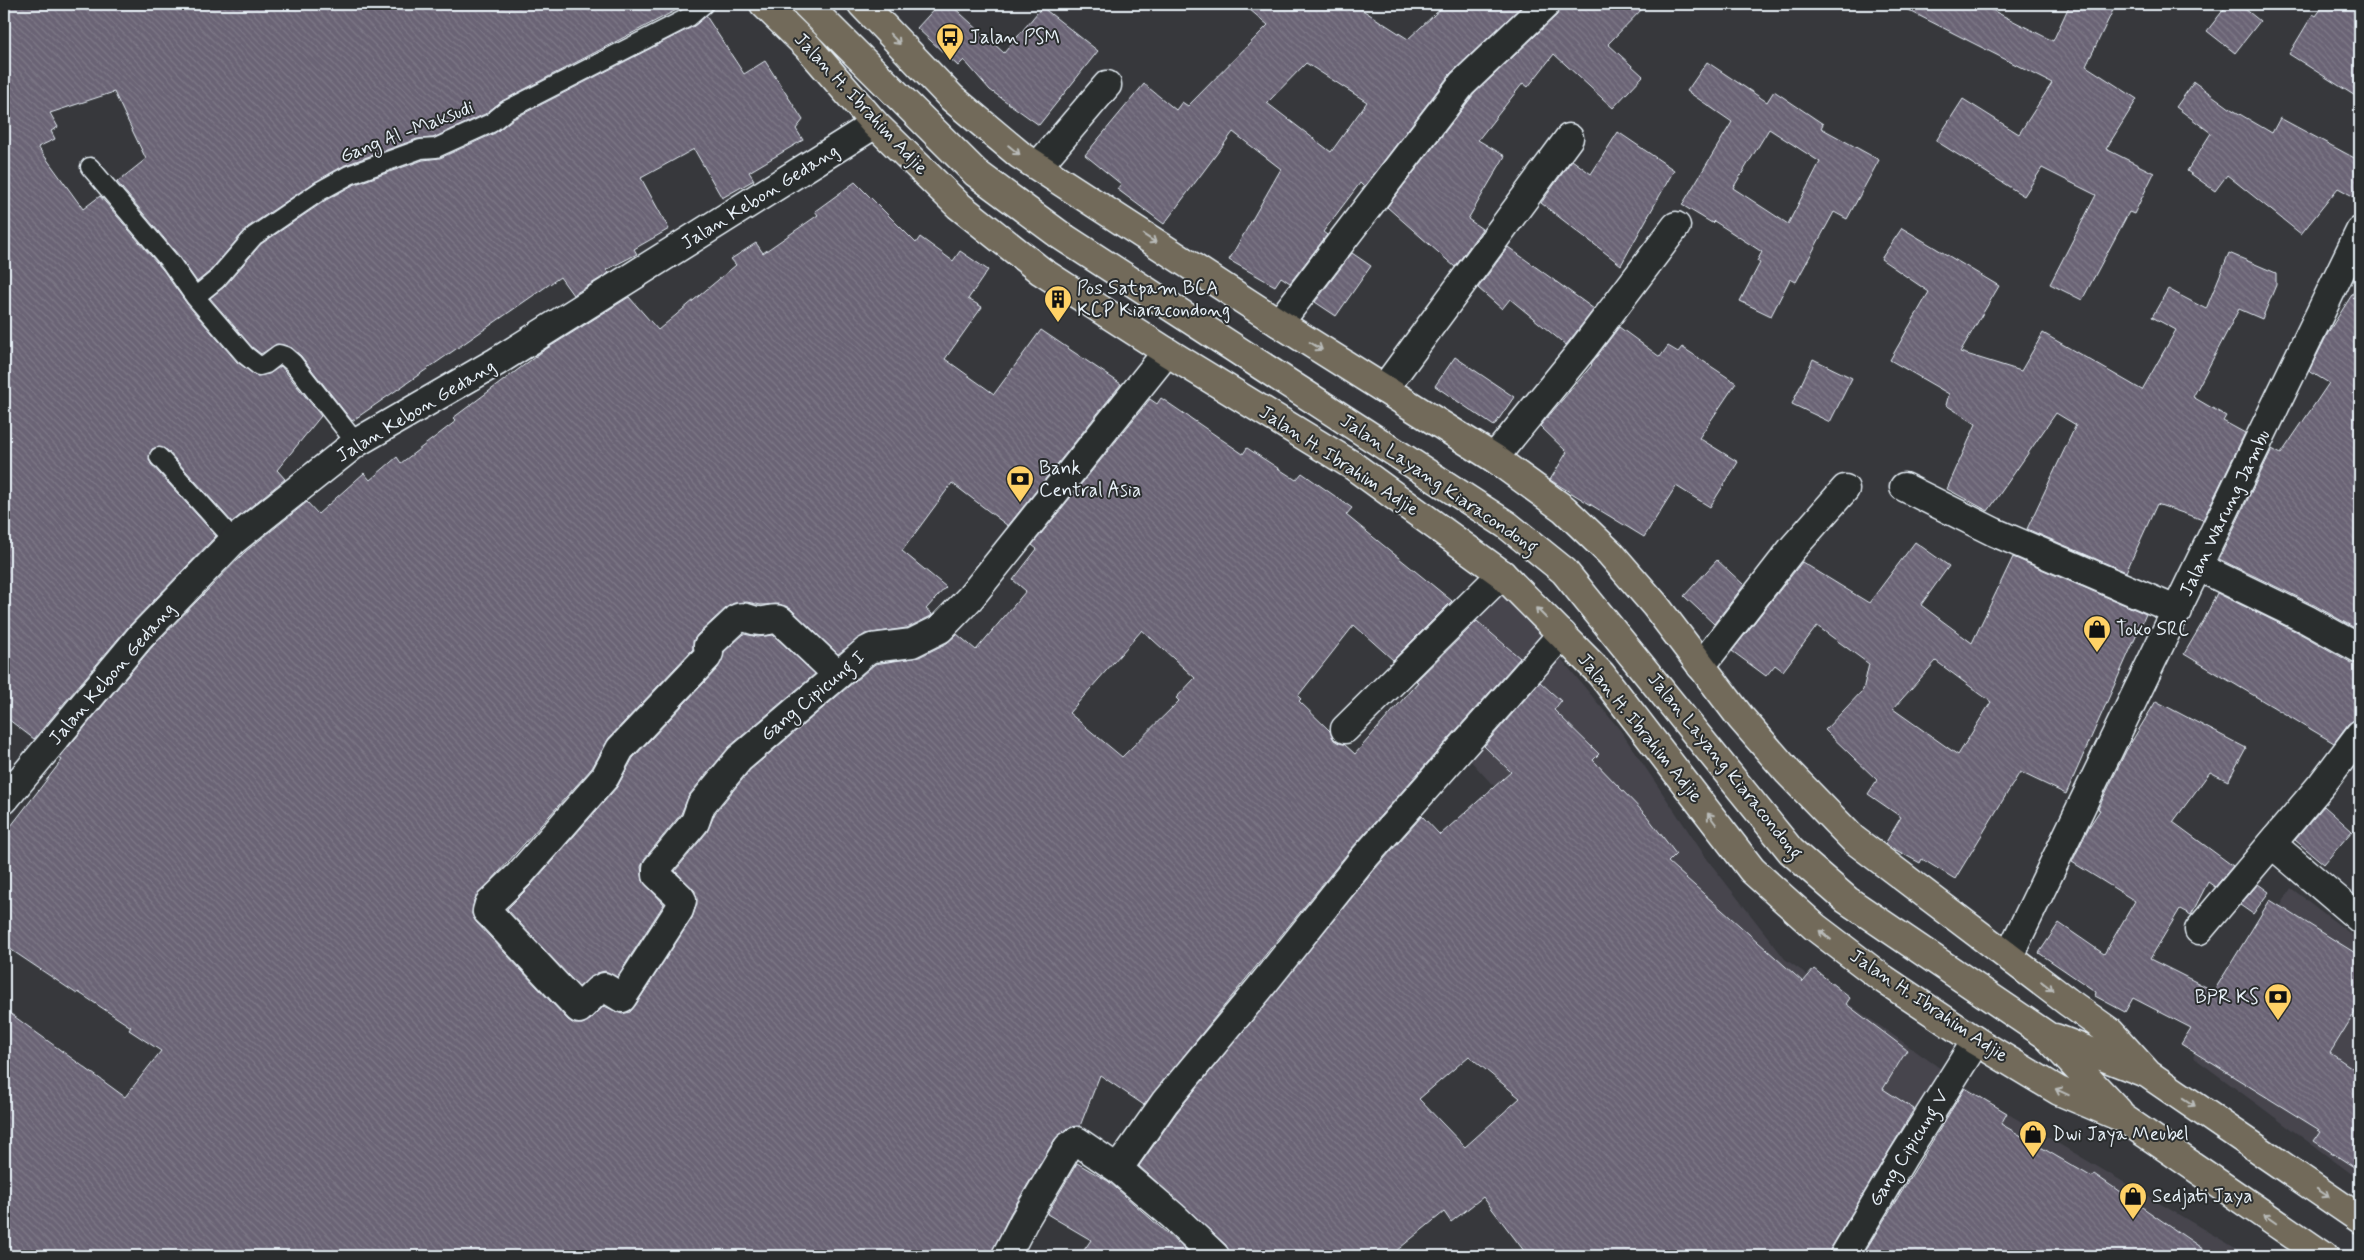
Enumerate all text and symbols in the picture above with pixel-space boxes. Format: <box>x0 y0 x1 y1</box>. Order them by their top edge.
bus stop icon: Jalan PSM <box>935 22 965 61</box>
place label: Jalan PSM <box>969 25 1060 50</box>
street label: Jalan H. Ibrahim Adjie <box>788 27 934 181</box>
one-way arrow <box>889 33 901 45</box>
street label: Gang Al -Maksudi <box>337 95 478 171</box>
street label: Jalan Kebon Gedang <box>676 138 844 257</box>
one-way arrow <box>1007 144 1020 155</box>
one-way arrow <box>1142 234 1156 244</box>
place label: Pos Satpam BCA KCP Kiaracondong <box>1077 276 1230 324</box>
building icon: Pos Satpam BCA KCP Kiaracondong <box>1043 284 1073 323</box>
one-way arrow <box>1308 341 1322 351</box>
street label: Jalan Kebon Gedang <box>332 354 501 469</box>
street label: Jalan H. Ibrahim Adjie <box>1254 400 1424 523</box>
street label: Jalan Layang Kiaracondong <box>1333 408 1543 562</box>
street label: Jalan Warung Jambu <box>2174 425 2277 601</box>
place label: Bank Central Asia <box>1039 456 1141 503</box>
bank icon: Bank Central Asia <box>1005 464 1035 503</box>
street label: Jalan Kebon Gedang <box>43 597 182 751</box>
one-way arrow <box>1536 608 1548 620</box>
shop icon: Toko SRC <box>2082 614 2112 653</box>
place label: Toko SRC <box>2116 617 2189 642</box>
street label: Gang Cipicung I <box>756 645 872 749</box>
street label: Jalan H. Ibrahim Adjie <box>1571 648 1708 809</box>
street label: Jalan Layang Kiaracondong <box>1639 667 1808 867</box>
one-way arrow <box>1707 813 1718 826</box>
one-way arrow <box>1819 929 1832 940</box>
street label: Jalan H. Ibrahim Adjie <box>1844 944 2013 1069</box>
one-way arrow <box>2041 981 2054 992</box>
bank icon: BPR KS <box>2263 982 2293 1021</box>
place label: BPR KS <box>2195 985 2259 1010</box>
street label: Gang Cipicung V <box>1863 1085 1958 1213</box>
one-way arrow <box>2055 1086 2070 1096</box>
one-way arrow <box>2181 1097 2195 1107</box>
shop icon: Dwi Jaya Meubel <box>2018 1119 2048 1158</box>
place label: Dwi Jaya Meubel <box>2052 1122 2189 1148</box>
shop icon: Sedjati Jaya <box>2118 1181 2148 1220</box>
place label: Sedjati Jaya <box>2152 1184 2253 1210</box>
one-way arrow <box>2316 1188 2330 1198</box>
one-way arrow <box>2263 1214 2277 1224</box>

